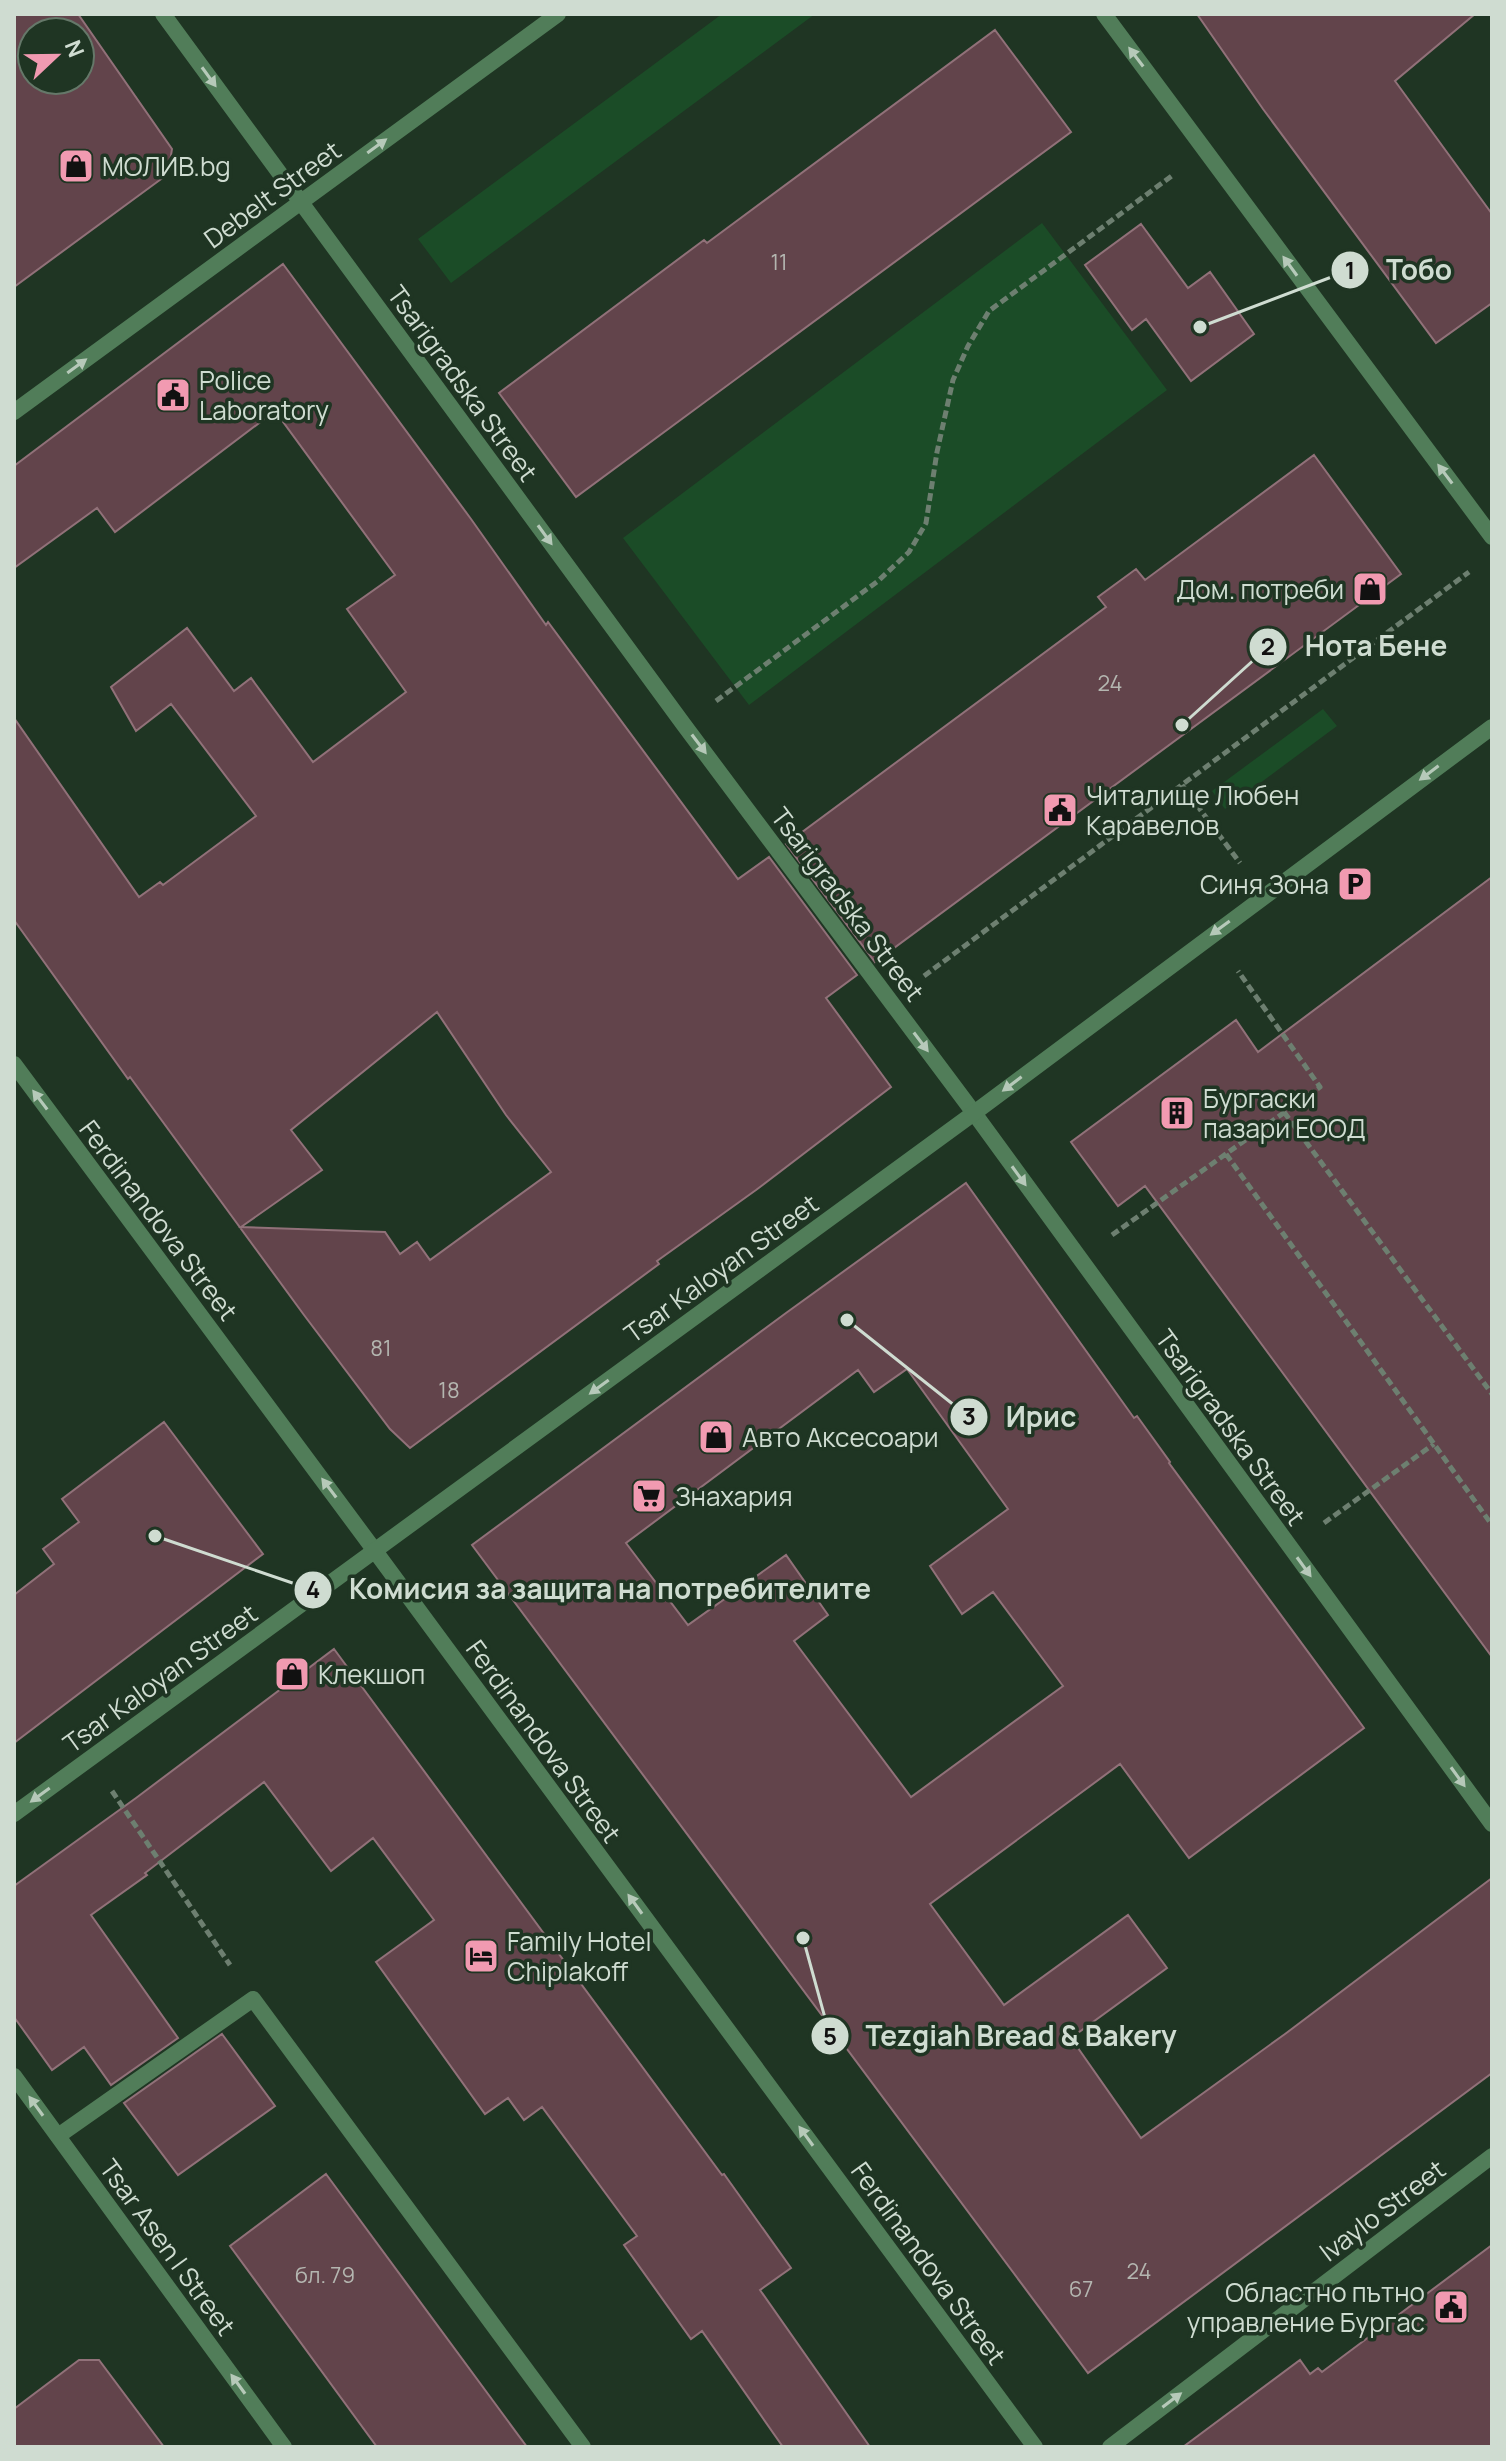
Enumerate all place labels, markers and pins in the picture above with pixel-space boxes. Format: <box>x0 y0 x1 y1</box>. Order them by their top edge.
shop icon: МОЛИВ.bg <box>57 147 95 185</box>
place label: МОЛИВ.bg <box>102 148 231 184</box>
callout: Тобо <box>1330 244 1468 296</box>
place label: Police Laboratory <box>199 362 329 428</box>
public building icon: Police Laboratory <box>154 376 192 414</box>
shop icon: Дом. потреби <box>1351 570 1389 608</box>
place label: Дом. потреби <box>1176 571 1344 607</box>
callout: Нота Бене <box>1248 621 1463 673</box>
place label: Читалище Любен Каравелов <box>1086 777 1299 843</box>
public building icon: Читалище Любен Каравелов <box>1041 791 1079 829</box>
parking icon: Синя Зона <box>1336 865 1374 903</box>
place label: Синя Зона <box>1200 866 1329 902</box>
place label: Бургаски пазари ЕООД <box>1203 1080 1366 1146</box>
building icon: Бургаски пазари ЕООД <box>1158 1094 1196 1132</box>
callout: Ирис <box>949 1391 1092 1443</box>
shop icon: Авто Аксесоари <box>697 1418 735 1456</box>
place label: Авто Аксесоари <box>742 1419 939 1455</box>
supermarket icon: Знахария <box>630 1477 668 1515</box>
place label: Знахария <box>675 1478 793 1514</box>
callout: Комисия за защита на потребителите <box>293 1564 887 1616</box>
shop icon: Клекшоп <box>273 1655 311 1693</box>
place label: Клекшоп <box>318 1656 425 1692</box>
place label: Family Hotel Chiplakoff <box>507 1923 651 1989</box>
hotel icon: Family Hotel Chiplakoff <box>462 1937 500 1975</box>
callout: Tezgiah Bread & Bakery <box>810 2010 1193 2062</box>
place label: Oбластно пътно управление Бургас <box>1187 2274 1425 2340</box>
public building icon: Oбластно пътно управление Бургас <box>1432 2288 1470 2326</box>

